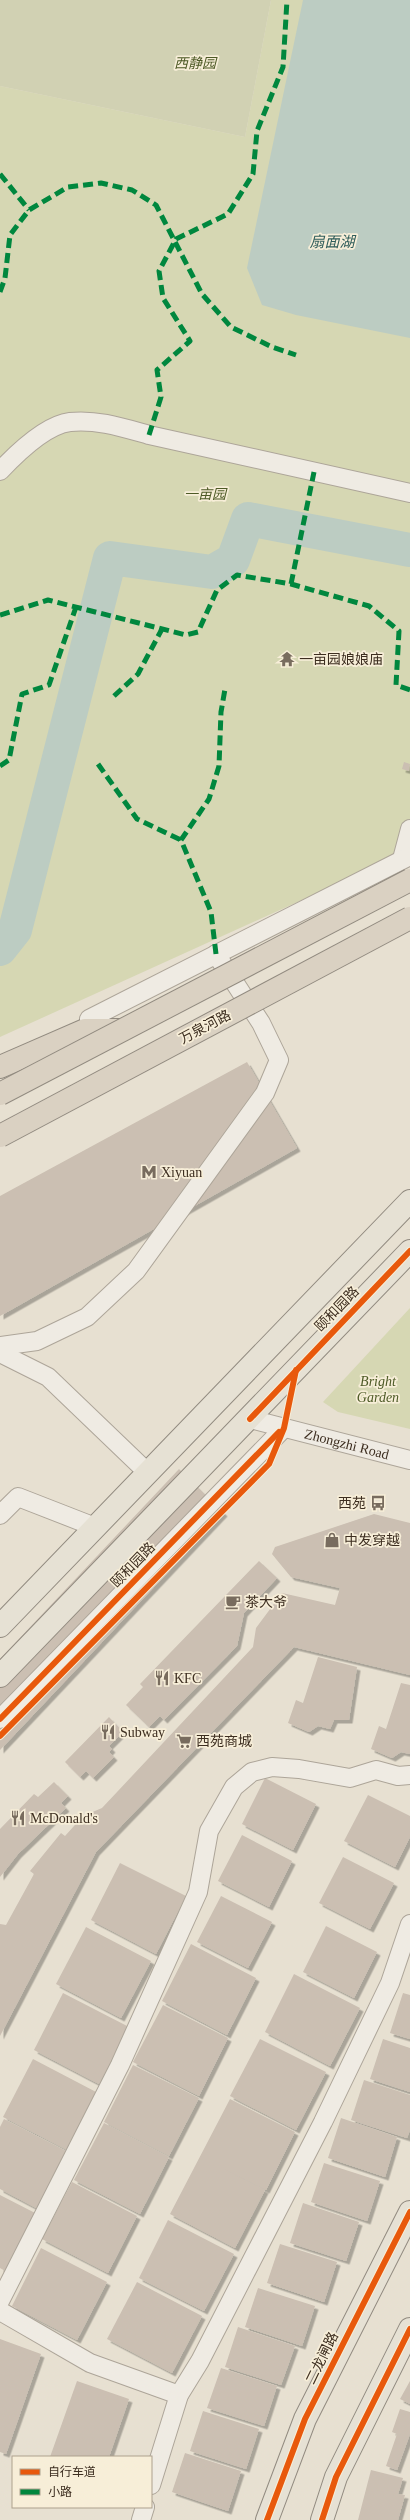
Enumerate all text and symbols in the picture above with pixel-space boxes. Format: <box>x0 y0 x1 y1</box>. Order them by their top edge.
park label: 西静园 <box>174 56 218 71</box>
water label: 扇面湖 <box>309 234 356 250</box>
park label: 一亩园 <box>184 487 228 502</box>
temple icon: 一亩园娘娘庙 <box>278 650 296 668</box>
place label: 一亩园娘娘庙 <box>299 651 383 667</box>
street label: 万泉河路 <box>176 1006 233 1047</box>
metro station icon: Xiyuan <box>140 1163 158 1181</box>
place label: Xiyuan <box>161 1165 202 1180</box>
street label: 颐和园路 <box>312 1284 362 1334</box>
park label: Bright Garden <box>357 1374 399 1405</box>
street label: Zhongzhi Road <box>303 1426 391 1462</box>
bus stop icon: 西苑 <box>369 1494 387 1512</box>
place label: 西苑 <box>338 1496 366 1511</box>
shop icon: 中发穿越 <box>323 1531 341 1549</box>
place label: 中发穿越 <box>344 1532 400 1548</box>
street label: 颐和园路 <box>108 1540 158 1590</box>
cafe icon: 茶大爷 <box>224 1593 242 1611</box>
place label: 茶大爷 <box>245 1595 287 1610</box>
restaurant icon: KFC <box>153 1669 171 1687</box>
place label: KFC <box>174 1671 201 1686</box>
restaurant icon: Subway <box>99 1723 117 1741</box>
place label: Subway <box>120 1725 165 1740</box>
supermarket icon: 西苑商城 <box>175 1732 193 1750</box>
place label: 西苑商城 <box>196 1734 252 1749</box>
restaurant icon: McDonald's <box>9 1809 27 1827</box>
place label: McDonald's <box>30 1811 98 1826</box>
street label: 二龙闸路 <box>302 2329 341 2386</box>
legend <box>12 2456 152 2508</box>
text: 自行车道 <box>48 2465 96 2479</box>
text: 小路 <box>48 2485 72 2499</box>

